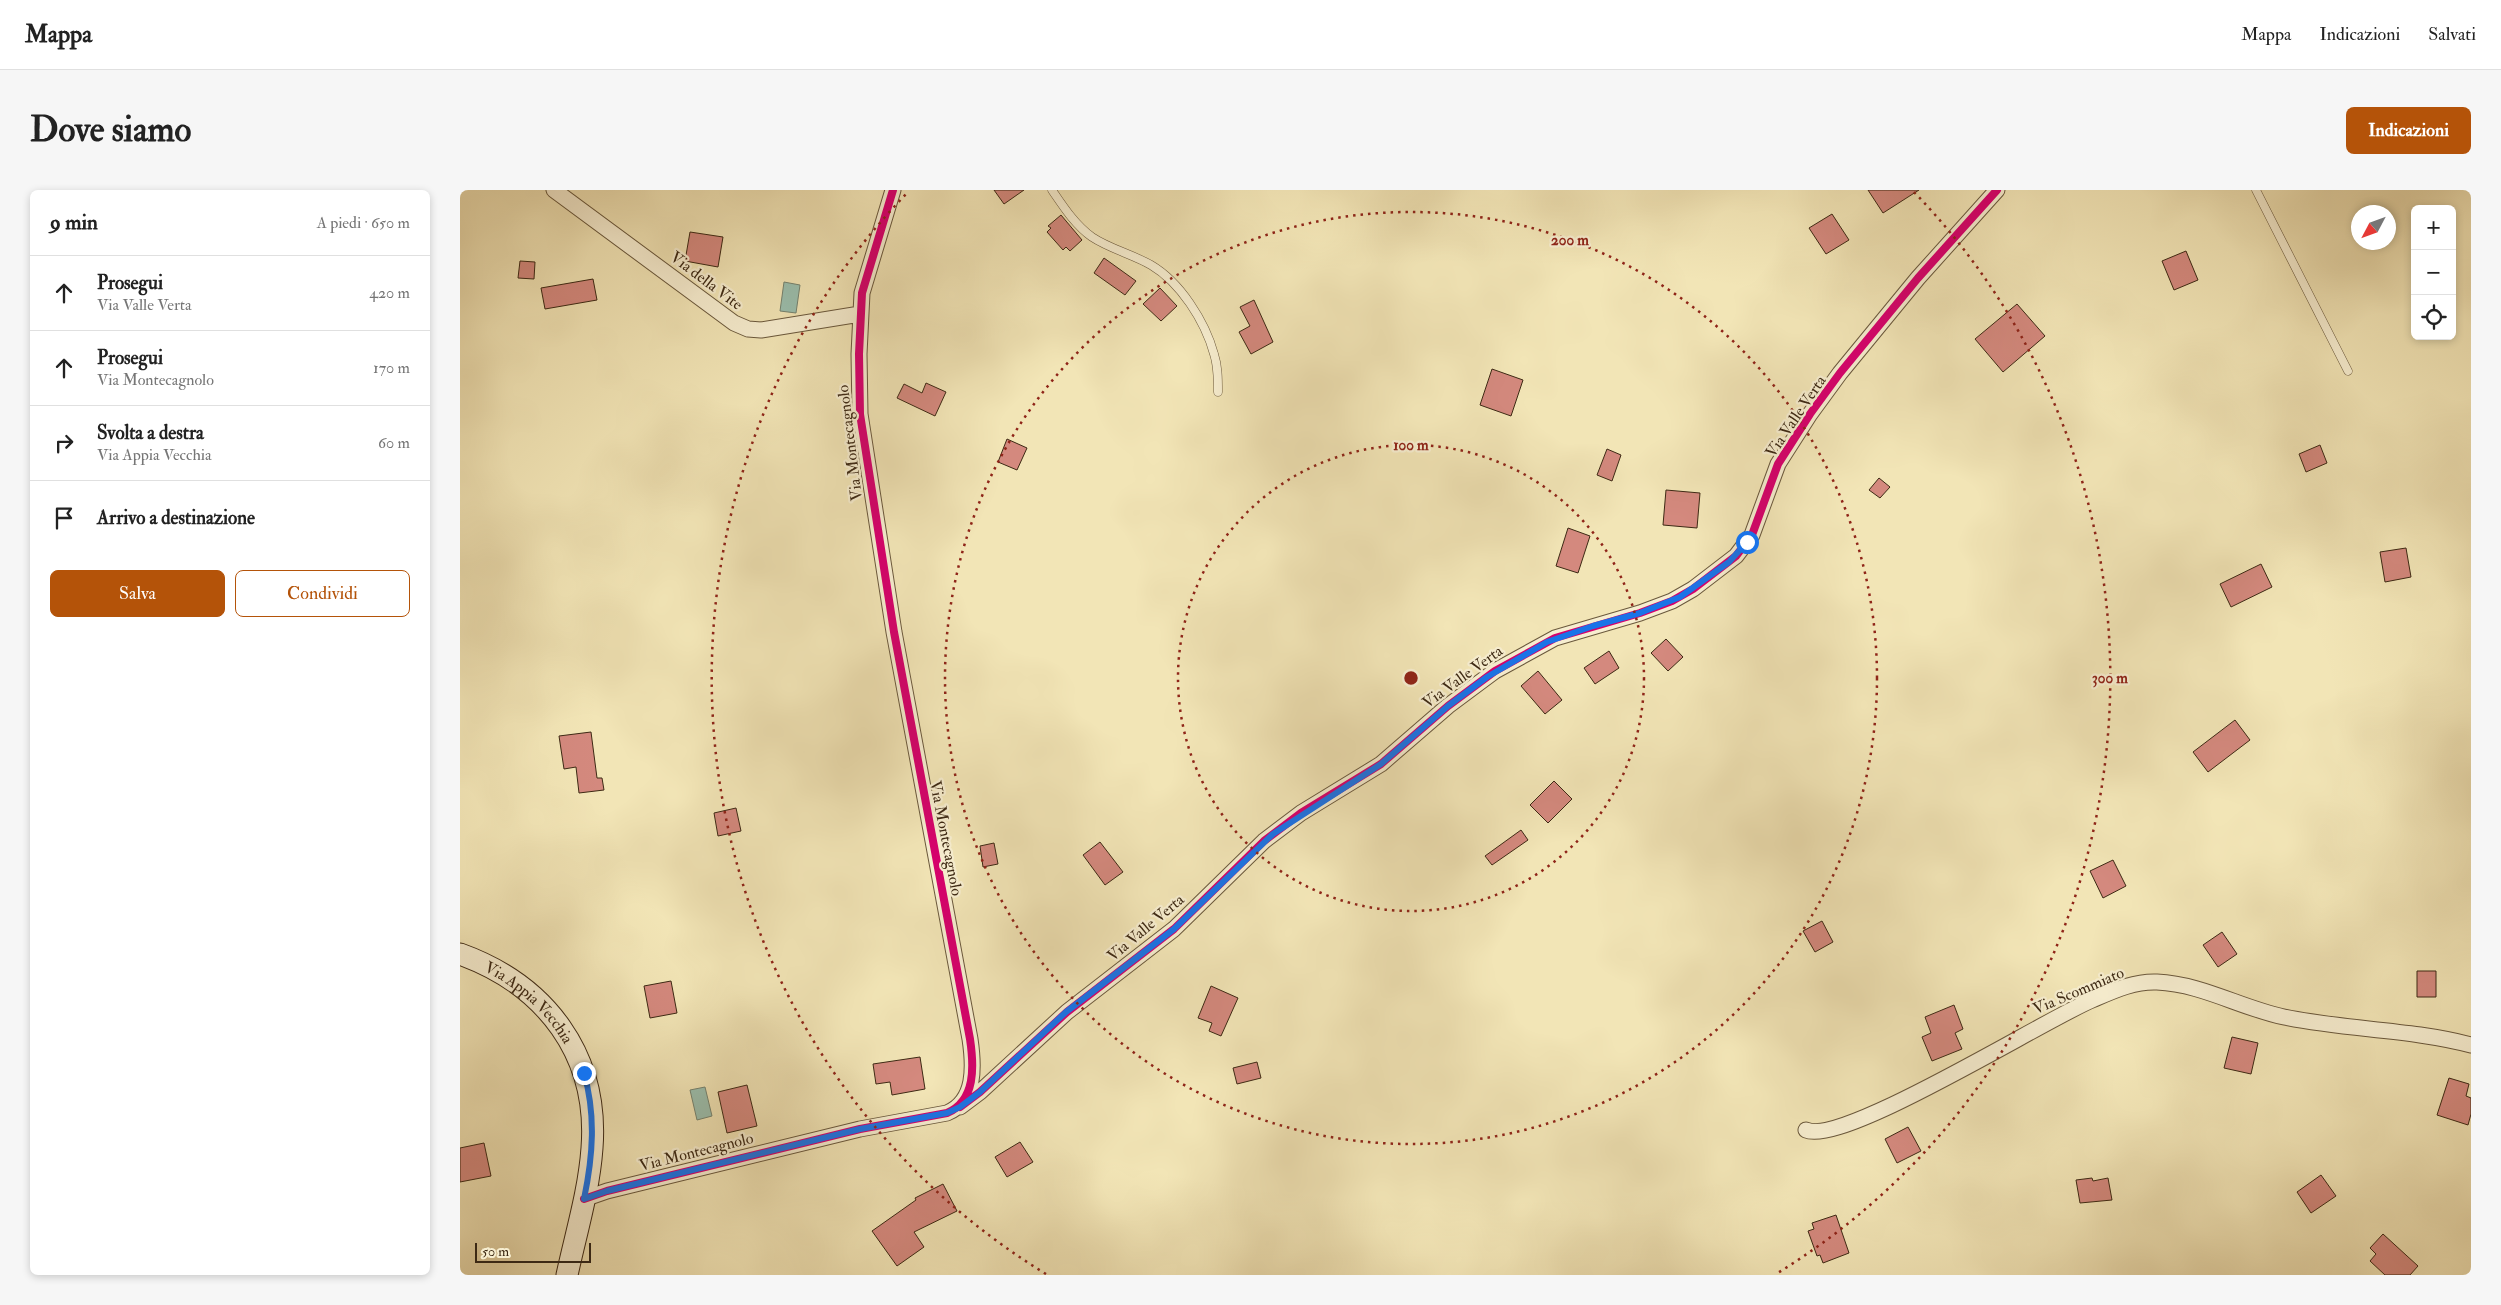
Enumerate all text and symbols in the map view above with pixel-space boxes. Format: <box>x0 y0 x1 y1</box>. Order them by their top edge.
text: Mappa <box>25 19 92 50</box>
text: Mappa <box>2241 23 2291 46</box>
text: Indicazioni <box>2319 23 2400 46</box>
text: Salvati <box>2428 23 2476 46</box>
button: Indicazioni <box>2346 107 2471 154</box>
text: Dove siamo <box>30 108 191 152</box>
north arrow <box>2351 205 2396 250</box>
map controls <box>2411 205 2456 340</box>
button: + <box>2411 205 2456 250</box>
text: 9 min <box>50 209 98 236</box>
text: A piedi · 650 m <box>317 213 410 233</box>
text: 200 m <box>1551 231 1589 250</box>
street label: Via della Vite <box>666 247 747 315</box>
button: − <box>2411 250 2456 295</box>
text: Prosegui <box>97 271 163 295</box>
icon: ahead <box>50 279 78 307</box>
text: 420 m <box>369 283 410 303</box>
text: Via Valle Verta <box>97 295 192 315</box>
button: locate <box>2411 295 2456 340</box>
text: Prosegui <box>97 346 163 370</box>
icon: ahead <box>50 354 78 382</box>
text: 170 m <box>373 358 410 378</box>
text: Via Montecagnolo <box>97 370 214 390</box>
street label: Via Valle Verta <box>1761 371 1831 461</box>
street label: Via Montecagnolo <box>833 383 867 502</box>
text: Svolta a destra <box>97 421 204 445</box>
icon: right <box>50 429 78 457</box>
text: 60 m <box>378 433 410 453</box>
text: 100 m <box>1393 436 1429 455</box>
text: Via Appia Vecchia <box>97 445 212 465</box>
icon: arrive <box>50 504 78 532</box>
text: Arrivo a destinazione <box>97 506 255 530</box>
route start <box>1736 531 1759 554</box>
button: Salva <box>50 570 225 617</box>
button: Condividi <box>235 570 410 617</box>
street label: Via Valle Verta <box>1418 641 1507 713</box>
centre of rings <box>1402 669 1420 687</box>
text: 300 m <box>2092 669 2128 688</box>
street label: Via Montecagnolo <box>925 779 967 898</box>
street label: Via Valle Verta <box>1103 889 1189 966</box>
street label: Via Appia Vecchia <box>481 957 578 1048</box>
street label: Via Scommiato <box>2030 963 2127 1019</box>
route end <box>573 1062 596 1085</box>
street label: Via Montecagnolo <box>637 1128 756 1176</box>
scale bar <box>475 1240 591 1263</box>
text: 50 m <box>482 1243 509 1260</box>

